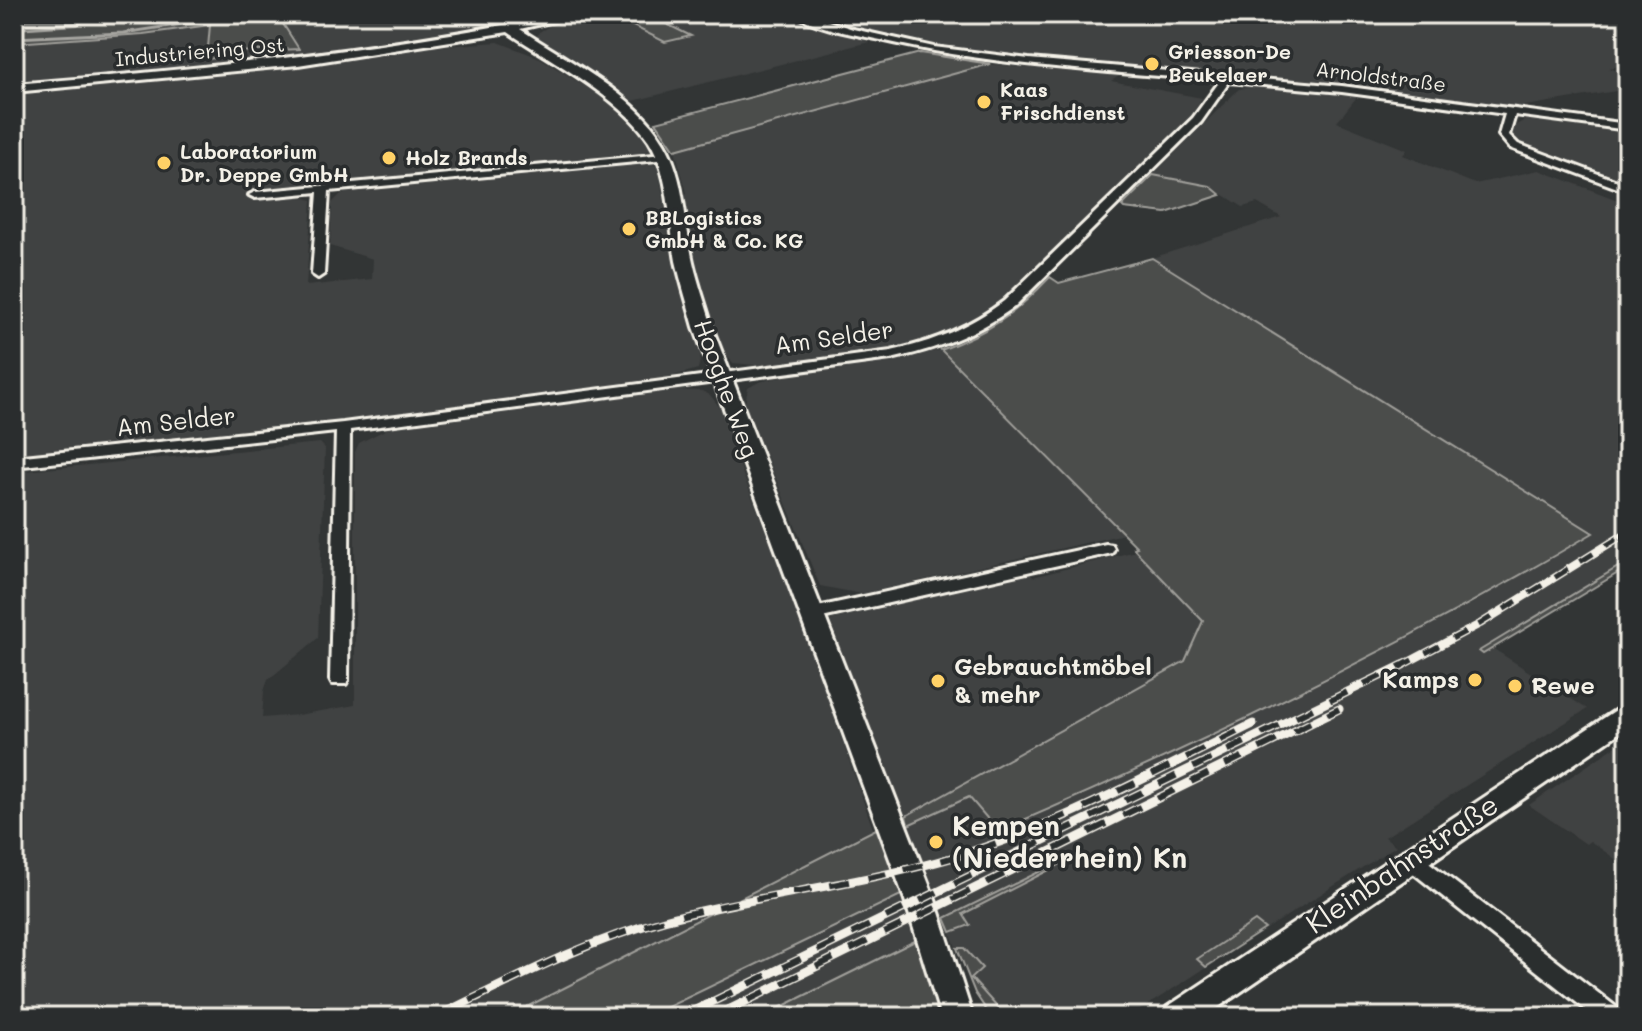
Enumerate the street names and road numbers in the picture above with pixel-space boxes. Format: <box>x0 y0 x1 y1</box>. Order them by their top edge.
street label: Industriering Ost <box>114 31 286 71</box>
street label: Arnoldstraße <box>1315 55 1448 97</box>
street label: Am Selder <box>772 313 895 360</box>
street label: Hooghe Weg <box>688 315 767 462</box>
street label: Am Selder <box>115 399 237 442</box>
street label: Kleinbahnstraße <box>1298 785 1505 941</box>

